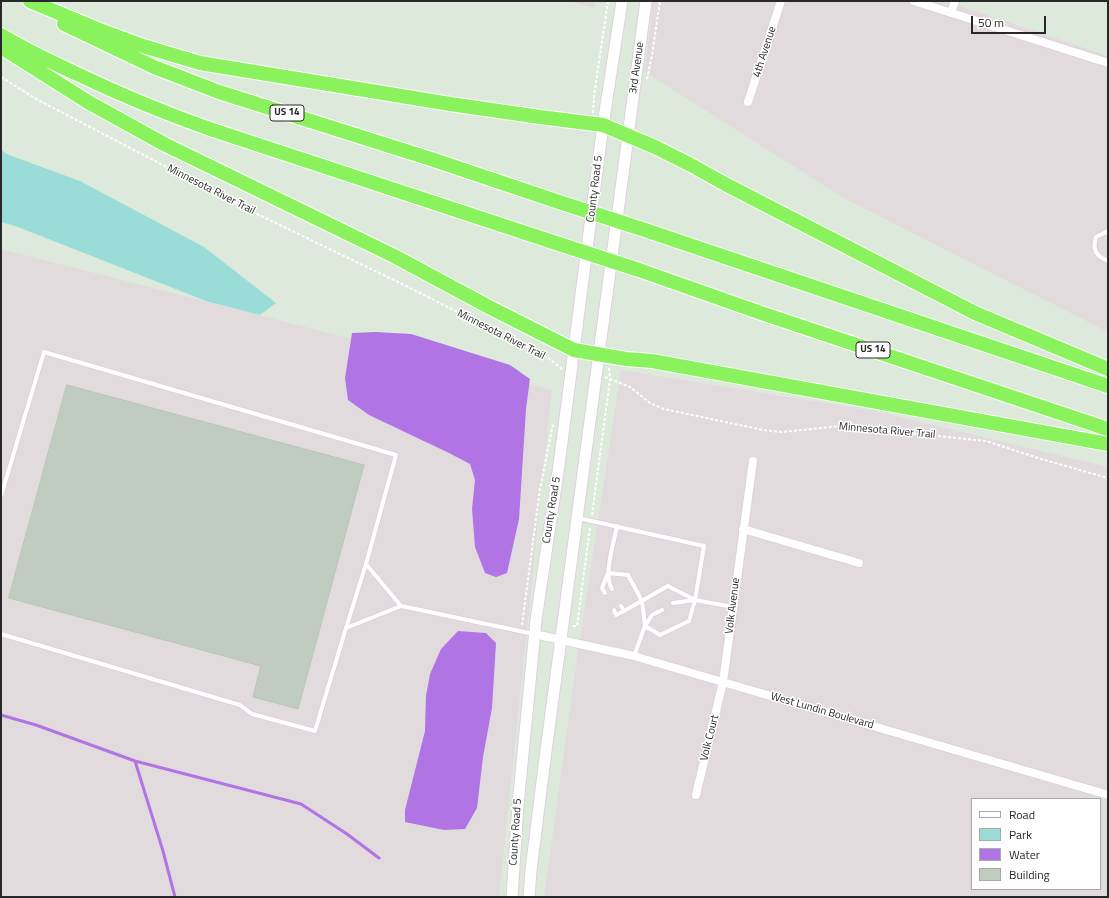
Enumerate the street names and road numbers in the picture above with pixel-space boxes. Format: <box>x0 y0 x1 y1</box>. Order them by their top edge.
street label: 4th Avenue <box>751 25 779 79</box>
street label: 3rd Avenue <box>627 41 647 95</box>
road number: US 14 <box>270 105 304 121</box>
street label: County Road 5 <box>584 155 606 223</box>
street label: Minnesota River Trail <box>165 162 257 218</box>
street label: Minnesota River Trail <box>455 307 547 363</box>
road number: US 14 <box>856 342 890 358</box>
street label: Minnesota River Trail <box>838 420 936 442</box>
street label: County Road 5 <box>540 476 564 544</box>
street label: Volk Avenue <box>723 577 743 635</box>
street label: West Lundin Boulevard <box>769 690 875 732</box>
street label: Volk Court <box>698 713 722 763</box>
street label: County Road 5 <box>507 798 525 866</box>

